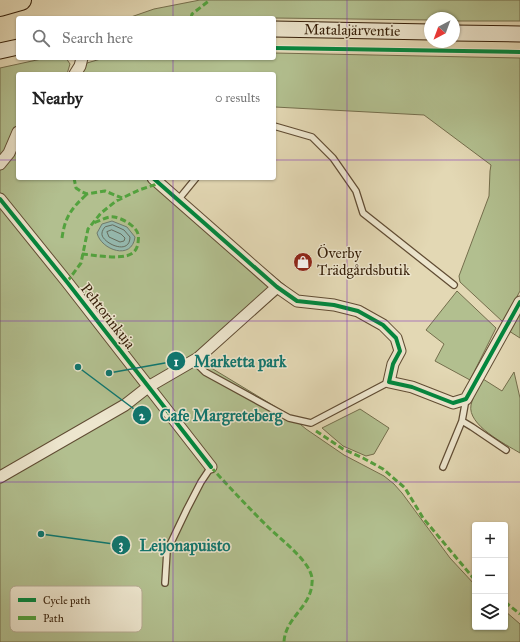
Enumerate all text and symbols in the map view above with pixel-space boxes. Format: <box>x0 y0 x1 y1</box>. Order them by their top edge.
north arrow <box>424 12 460 48</box>
search box <box>16 16 276 60</box>
street label: Matalajärventie <box>304 20 400 40</box>
icon: search <box>30 27 52 49</box>
text: Search here <box>62 29 133 47</box>
text: Nearby <box>32 88 83 109</box>
text: 0 results <box>215 90 260 106</box>
place label: Överby Trädgårdsbutik <box>317 243 410 279</box>
shop icon: Överby Trädgårdsbutik <box>292 251 314 273</box>
street label: Pehtorinkuja <box>77 280 140 353</box>
callout: Marketta park <box>166 347 294 375</box>
text: Marketta park <box>194 352 287 372</box>
text: 1 <box>174 355 179 369</box>
callout: Cafe Margreteberg <box>132 401 290 429</box>
text: Cafe Margreteberg <box>160 406 283 426</box>
text: 2 <box>139 409 146 423</box>
map controls <box>472 522 508 630</box>
button: + <box>472 522 508 558</box>
callout: Leijonapuisto <box>111 531 238 559</box>
text: Leijonapuisto <box>140 536 231 556</box>
text: 3 <box>119 538 124 553</box>
button: − <box>472 558 508 594</box>
legend <box>10 586 142 632</box>
text: Cycle path <box>43 594 90 607</box>
button: layers <box>472 594 508 630</box>
text: Path <box>43 612 64 625</box>

